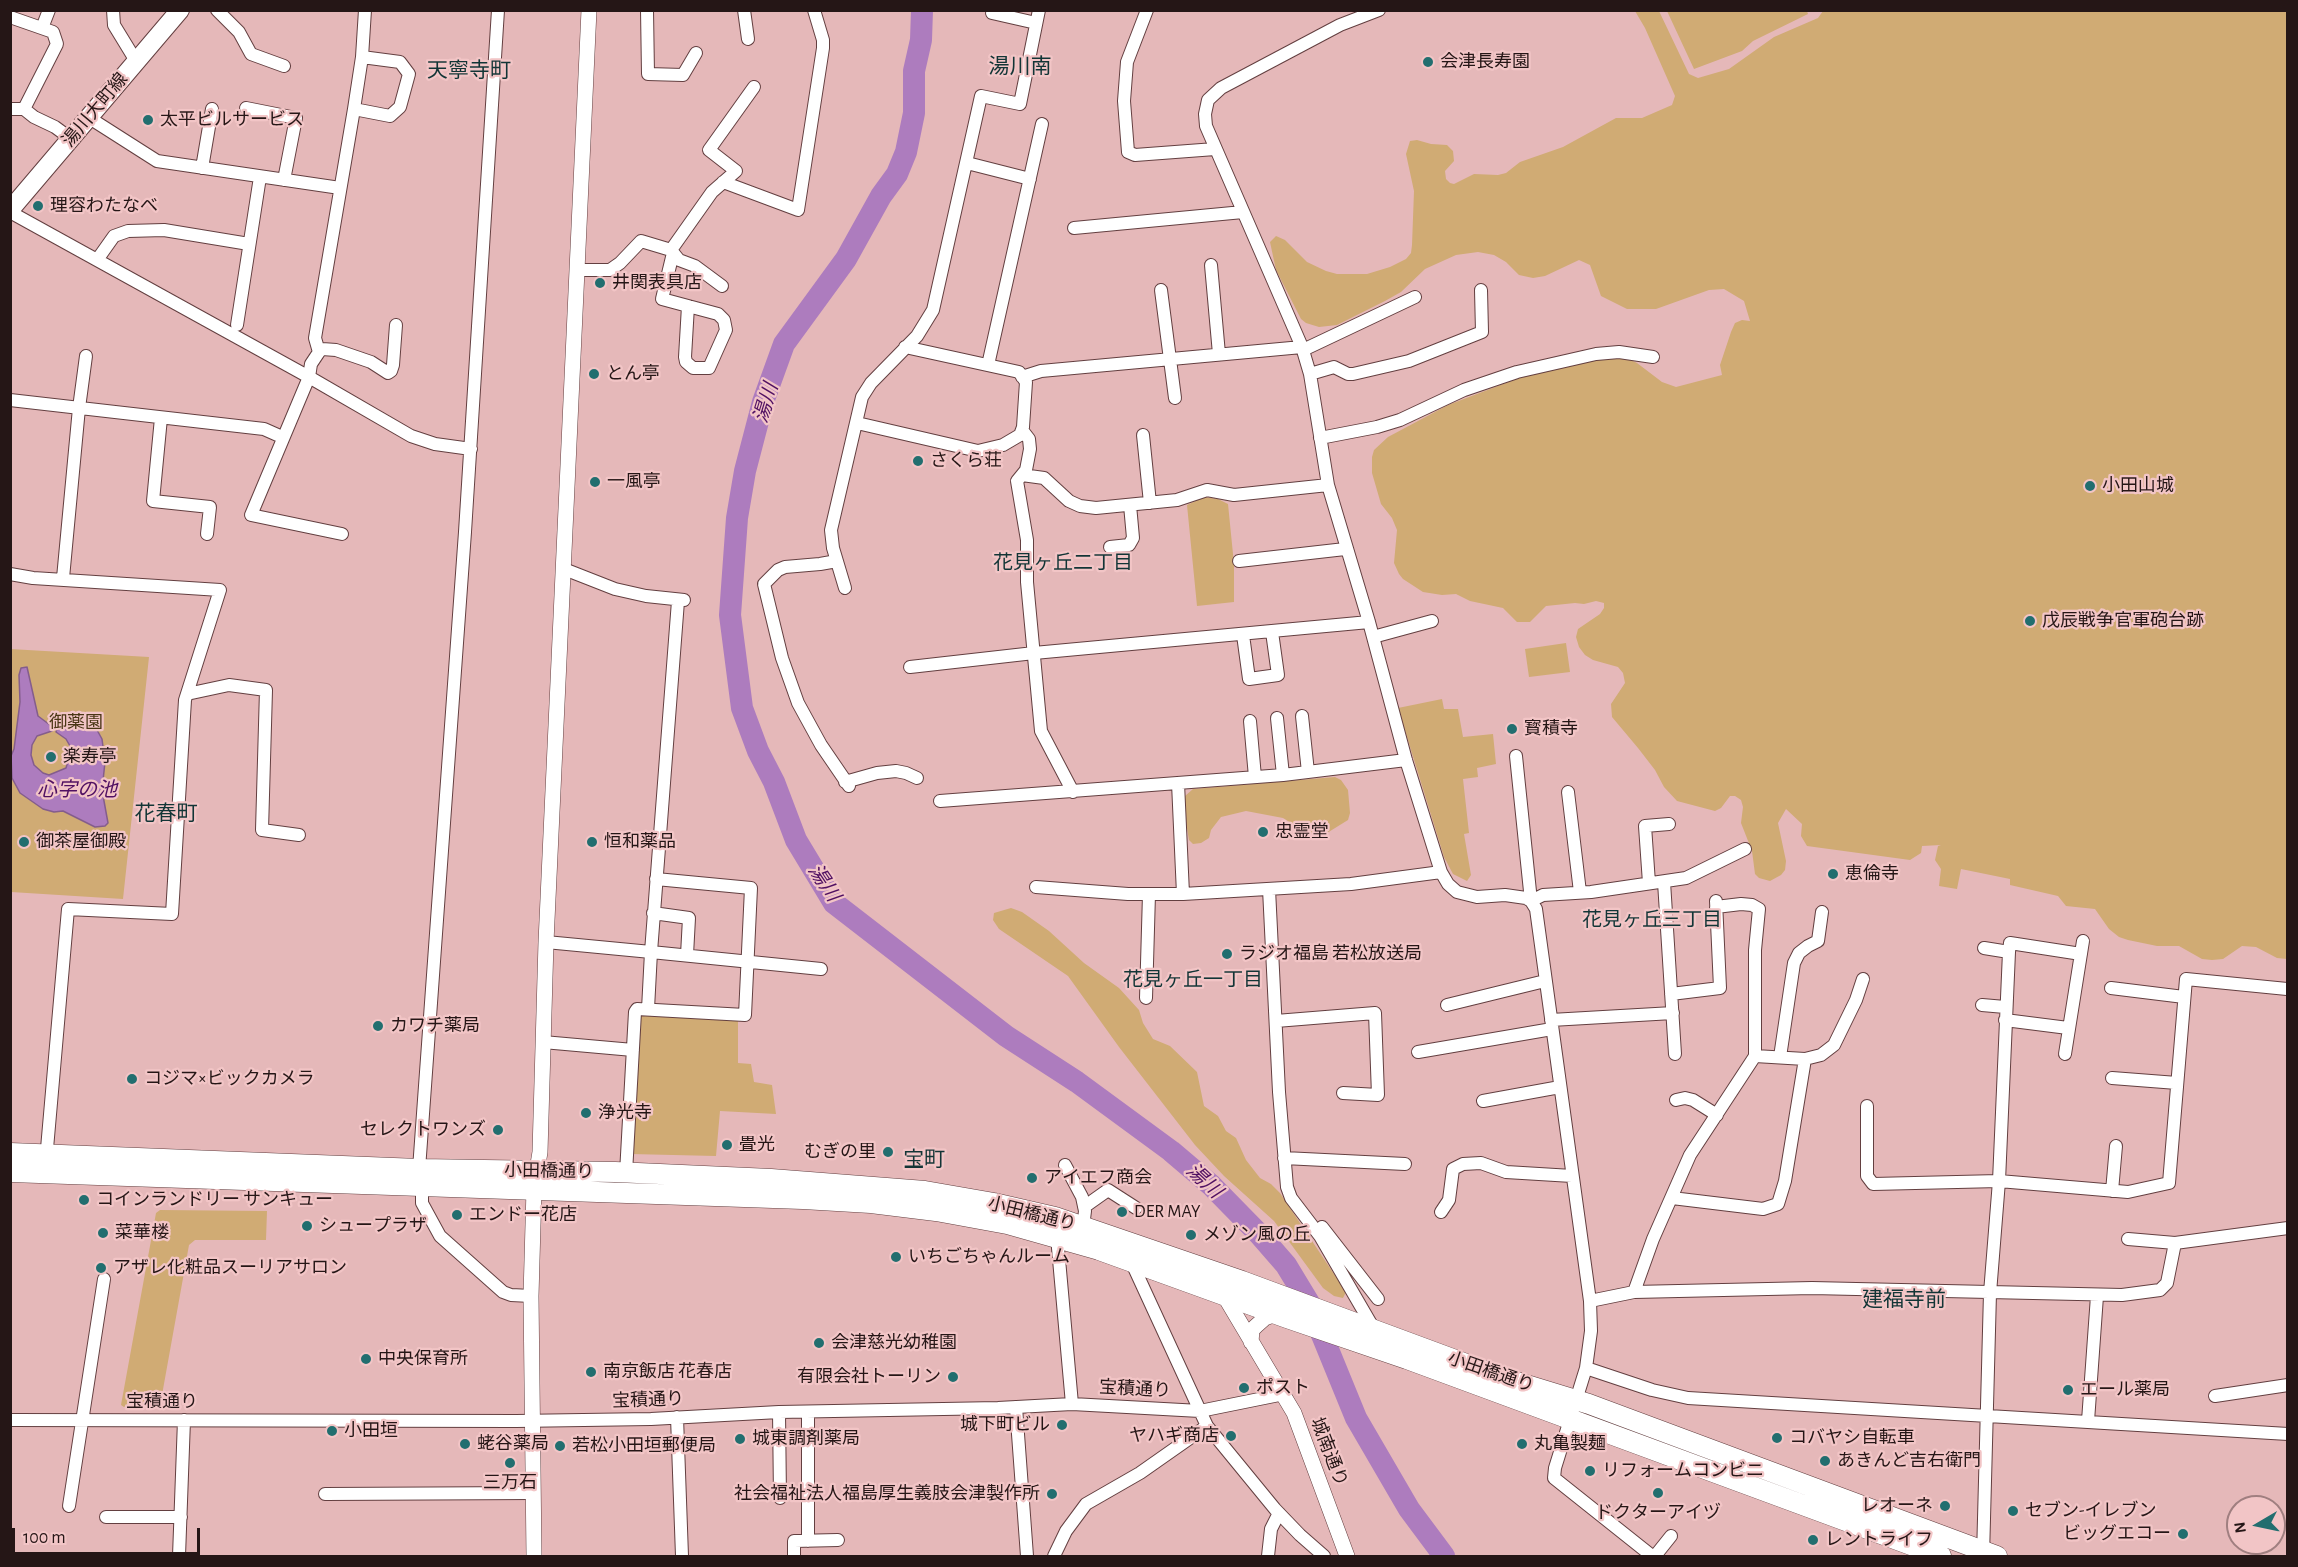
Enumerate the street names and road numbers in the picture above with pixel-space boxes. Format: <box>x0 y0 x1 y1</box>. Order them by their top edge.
street label: 湯川大町線 <box>58 69 132 151</box>
street label: 小田橋通り <box>504 1159 594 1183</box>
street label: 小田橋通り <box>986 1193 1078 1235</box>
street label: 小田橋通り <box>1445 1347 1537 1397</box>
street label: 宝積通り <box>1098 1376 1172 1402</box>
street label: 宝積通り <box>612 1388 684 1412</box>
street label: 宝積通り <box>126 1391 198 1413</box>
street label: 城南通り <box>1306 1415 1352 1489</box>

